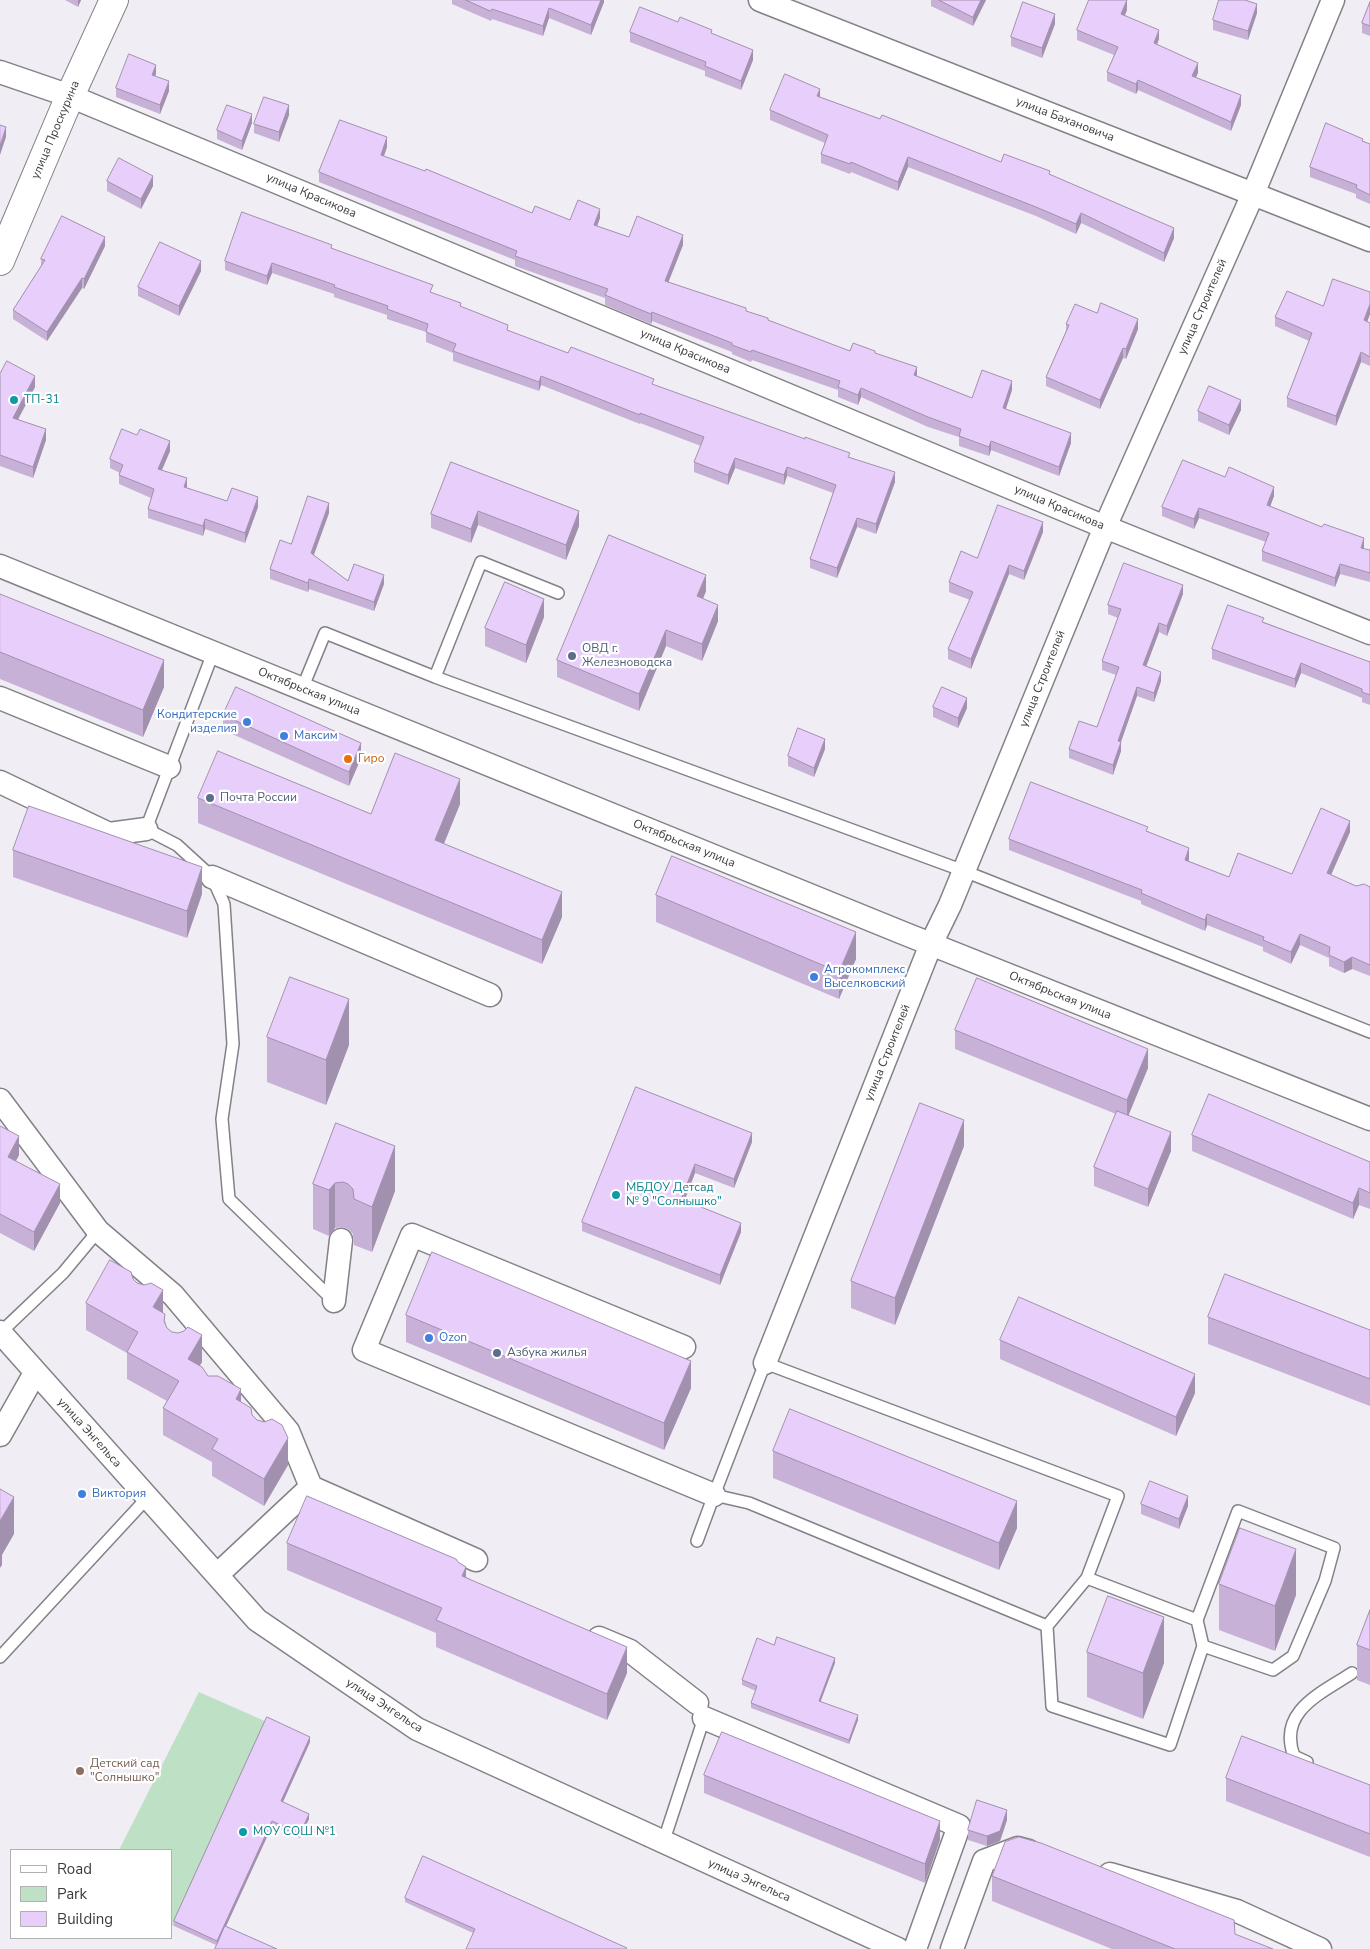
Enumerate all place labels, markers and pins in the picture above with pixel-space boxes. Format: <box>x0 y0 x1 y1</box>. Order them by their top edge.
place label: ТП-31 <box>24 393 60 407</box>
marker: ТП-31 <box>8 394 20 406</box>
place label: ОВД г. Железноводска <box>582 642 672 670</box>
marker: ОВД г. Железноводска <box>566 650 578 662</box>
place label: Кондитерские изделия <box>157 708 237 736</box>
marker: Кондитерские изделия <box>241 716 253 728</box>
place label: Максим <box>294 729 338 743</box>
marker: Максим <box>278 730 290 742</box>
place label: Гиро <box>358 752 384 766</box>
marker: Гиро <box>342 753 354 765</box>
place label: Почта России <box>220 791 297 805</box>
marker: Почта России <box>204 792 216 804</box>
place label: Агрокомплекс Выселковский <box>824 963 906 991</box>
marker: Агрокомплекс Выселковский <box>808 971 820 983</box>
place label: МБДОУ Детсад № 9 "Солнышко" <box>626 1181 722 1209</box>
marker: МБДОУ Детсад № 9 "Солнышко" <box>610 1189 622 1201</box>
place label: Ozon <box>439 1331 467 1345</box>
marker: Ozon <box>423 1332 435 1344</box>
place label: Азбука жилья <box>507 1346 587 1360</box>
marker: Азбука жилья <box>491 1347 503 1359</box>
place label: Виктория <box>92 1487 146 1501</box>
marker: Виктория <box>76 1488 88 1500</box>
place label: Детский сад "Солнышко" <box>90 1757 159 1785</box>
marker: Детский сад "Солнышко" <box>74 1765 86 1777</box>
place label: МОУ СОШ №1 <box>253 1825 336 1839</box>
marker: МОУ СОШ №1 <box>237 1826 249 1838</box>

